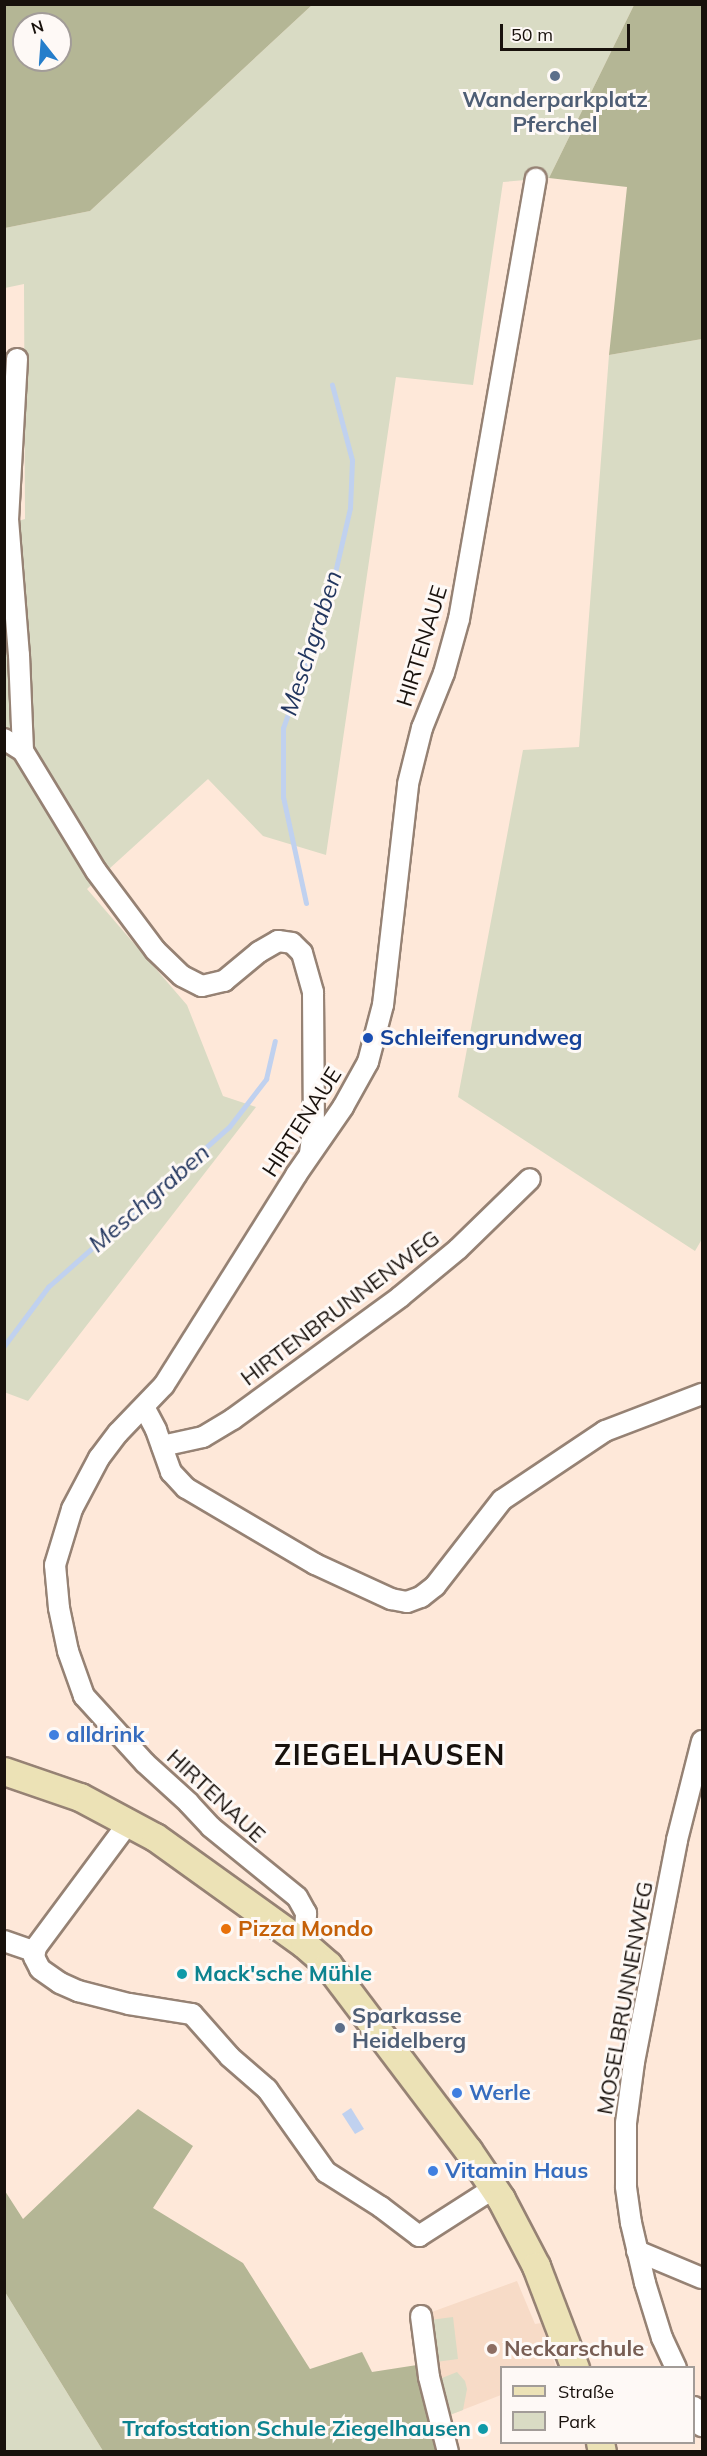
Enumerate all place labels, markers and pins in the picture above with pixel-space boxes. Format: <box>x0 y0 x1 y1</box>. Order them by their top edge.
marker: Wanderparkplatz Pferchel <box>548 69 562 83</box>
place label: Wanderparkplatz Pferchel <box>462 86 648 138</box>
place label: Schleifengrundweg <box>380 1025 583 1051</box>
marker: Schleifengrundweg <box>361 1031 375 1045</box>
place label: alldrink <box>66 1722 145 1748</box>
marker: alldrink <box>47 1728 61 1742</box>
place label: Pizza Mondo <box>238 1916 373 1942</box>
marker: Pizza Mondo <box>219 1922 233 1936</box>
place label: Mack'sche Mühle <box>194 1961 372 1987</box>
marker: Mack'sche Mühle <box>175 1967 189 1981</box>
place label: Sparkasse Heidelberg <box>352 2002 466 2054</box>
marker: Sparkasse Heidelberg <box>333 2021 347 2035</box>
place label: Werle <box>469 2080 531 2106</box>
marker: Werle <box>450 2086 464 2100</box>
place label: Vitamin Haus <box>445 2158 588 2184</box>
marker: Vitamin Haus <box>426 2164 440 2178</box>
place label: Neckarschule <box>504 2336 644 2362</box>
marker: Neckarschule <box>485 2342 499 2356</box>
place label: Trafostation Schule Ziegelhausen <box>122 2416 471 2442</box>
marker: Trafostation Schule Ziegelhausen <box>476 2422 490 2436</box>

